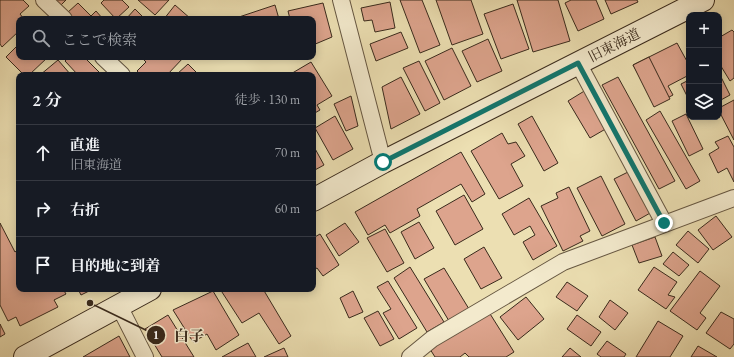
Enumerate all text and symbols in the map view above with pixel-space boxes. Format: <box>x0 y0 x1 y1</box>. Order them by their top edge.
map controls <box>686 12 722 120</box>
button: + <box>686 12 722 48</box>
search box <box>16 16 316 60</box>
street label: 旧東海道 <box>585 24 643 66</box>
icon: search <box>30 27 52 49</box>
text: ここで検索 <box>62 30 137 49</box>
button: − <box>686 48 722 84</box>
button: layers <box>686 84 722 120</box>
text: 2 分 <box>32 89 62 111</box>
text: 徒歩 · 130 m <box>235 91 300 108</box>
text: 直進 <box>70 135 100 154</box>
icon: ahead <box>32 142 54 164</box>
text: 70 m <box>275 144 300 161</box>
route start <box>374 153 392 171</box>
text: 旧東海道 <box>70 156 122 173</box>
icon: right <box>32 198 54 220</box>
text: 右折 <box>70 200 100 219</box>
text: 60 m <box>275 200 300 217</box>
route end <box>655 214 673 232</box>
icon: arrive <box>32 254 54 276</box>
text: 目的地に到着 <box>70 256 160 275</box>
callout: 白子 <box>146 322 212 349</box>
text: 白子 <box>174 326 204 345</box>
text: 1 <box>153 327 159 343</box>

